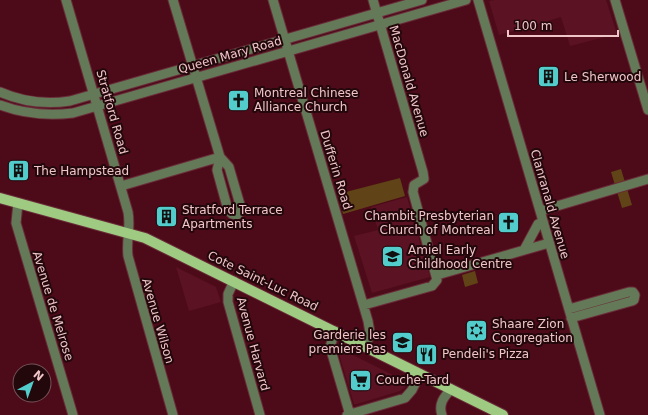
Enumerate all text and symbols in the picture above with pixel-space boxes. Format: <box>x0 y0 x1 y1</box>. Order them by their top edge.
scale bar <box>508 12 618 38</box>
text: 100 m <box>514 19 552 33</box>
street label: MacDonald Avenue <box>386 24 432 138</box>
street label: Queen Mary Road <box>177 34 283 76</box>
building icon: Le Sherwood <box>536 64 562 90</box>
street label: Stratford Road <box>93 68 131 156</box>
place label: Le Sherwood <box>564 70 641 84</box>
place label: Montreal Chinese Alliance Church <box>254 86 359 114</box>
church icon: Montreal Chinese Alliance Church <box>225 87 251 113</box>
street label: Dufferin Road <box>317 129 355 211</box>
street label: Clanranald Avenue <box>528 148 572 260</box>
building icon: The Hampstead <box>5 158 31 184</box>
place label: The Hampstead <box>33 164 129 178</box>
place label: Stratford Terrace Apartments <box>182 203 283 231</box>
building icon: Stratford Terrace Apartments <box>154 204 180 230</box>
place label: Chambit Presbyterian Church of Montreal <box>364 209 494 237</box>
church icon: Chambit Presbyterian Church of Montreal <box>496 210 522 236</box>
place label: Amiel Early Childhood Centre <box>408 243 512 271</box>
school or university icon: Amiel Early Childhood Centre <box>379 244 405 270</box>
street label: Cote Saint-Luc Road <box>205 248 321 314</box>
street label: Avenue de Melrose <box>30 249 76 363</box>
street label: Avenue Wilson <box>139 277 177 365</box>
street label: Avenue Harvard <box>234 296 272 392</box>
place label: Shaare Zion Congregation <box>492 317 573 345</box>
synagogue icon: Shaare Zion Congregation <box>463 318 489 344</box>
place label: Garderie les premiers Pas <box>309 328 386 356</box>
school or university icon: Garderie les premiers Pas <box>389 329 415 355</box>
restaurant icon: Pendeli's Pizza <box>413 341 439 367</box>
place label: Pendeli's Pizza <box>442 347 529 361</box>
north arrow <box>12 363 52 403</box>
supermarket icon: Couche-Tard <box>348 367 374 393</box>
text: N <box>30 368 46 384</box>
place label: Couche-Tard <box>376 373 449 387</box>

